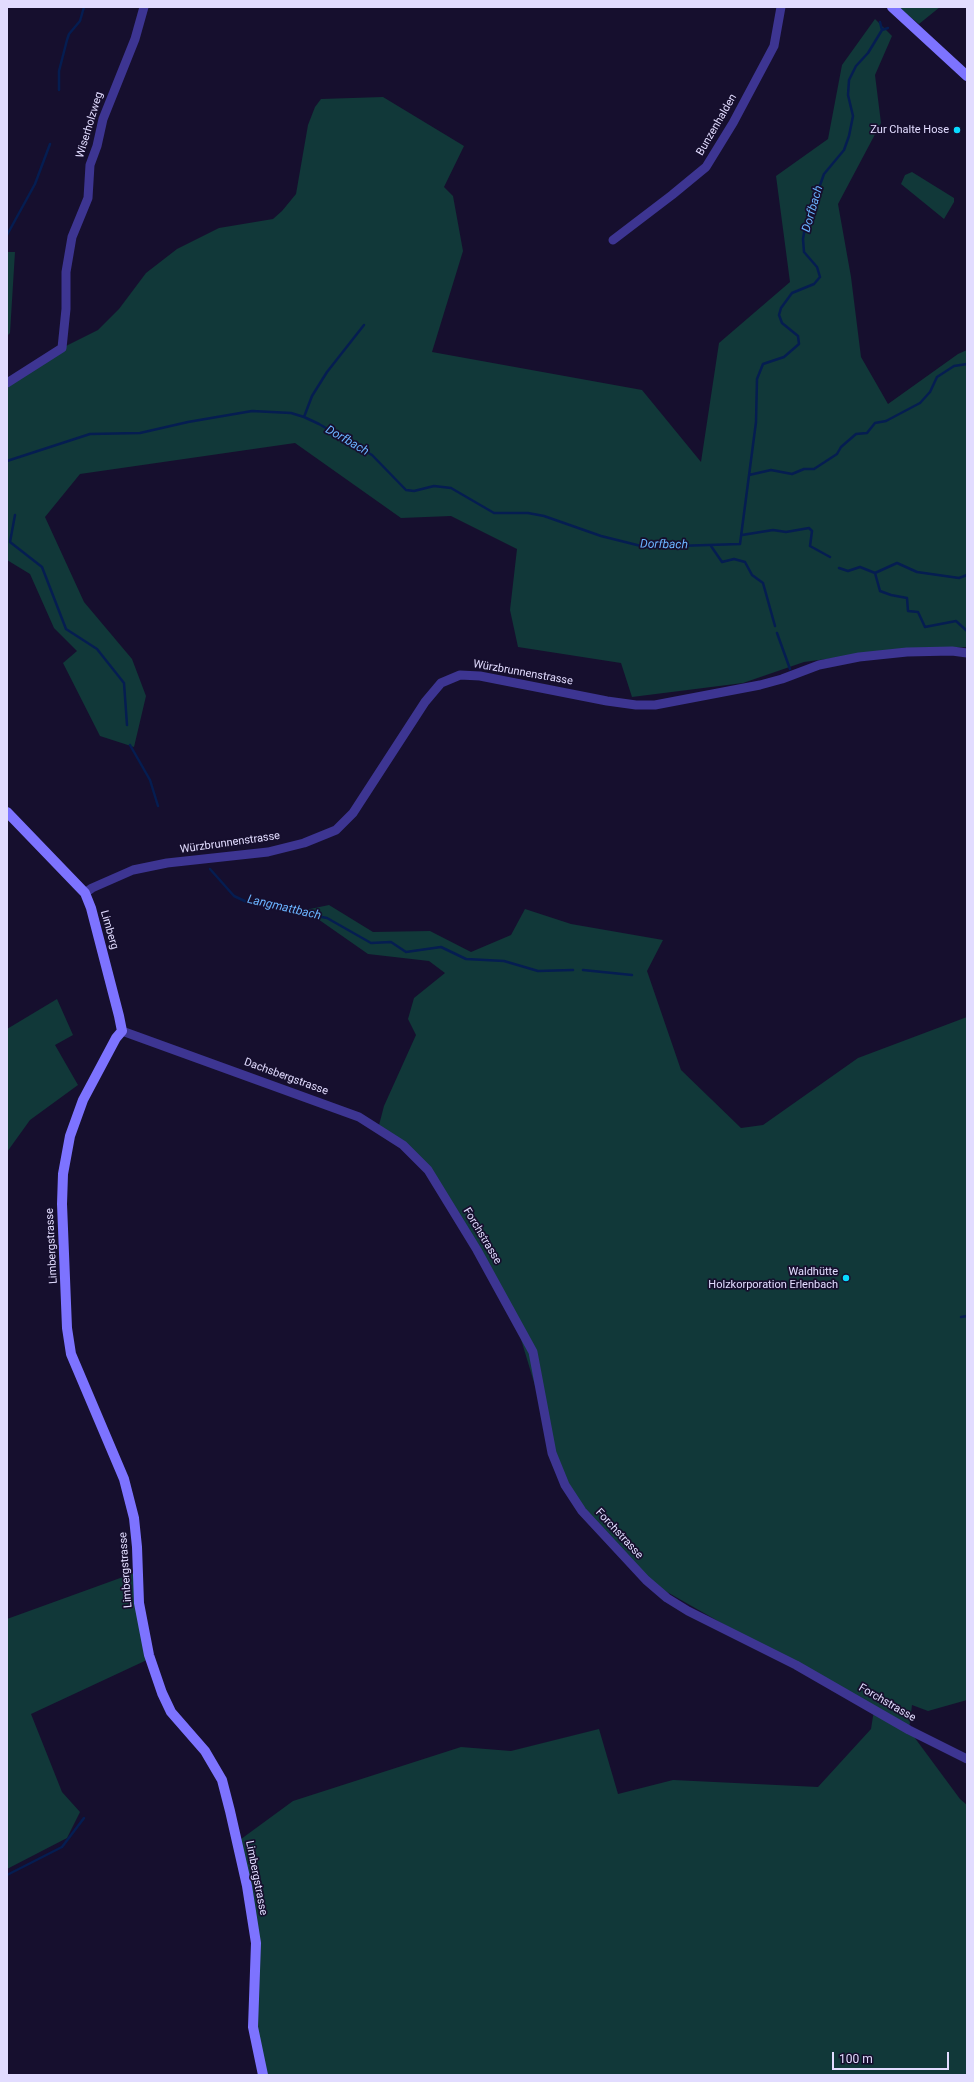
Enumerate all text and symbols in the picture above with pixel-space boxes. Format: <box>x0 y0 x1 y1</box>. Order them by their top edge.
street label: Wiserholzweg <box>74 90 106 160</box>
street label: Bunzenhalden <box>694 92 740 158</box>
place label: Zur Chalte Hose <box>870 123 949 137</box>
marker: Zur Chalte Hose <box>952 125 962 135</box>
water label: Dorfbach <box>799 184 827 234</box>
water label: Dorfbach <box>323 423 371 459</box>
water label: Dorfbach <box>640 537 688 553</box>
street label: Würzbrunnenstrasse <box>472 658 574 688</box>
street label: Würzbrunnenstrasse <box>179 829 281 857</box>
water label: Langmattbach <box>246 893 322 923</box>
street label: Limberg <box>97 909 121 951</box>
street label: Dachsbergstrasse <box>242 1056 330 1098</box>
street label: Forchstrasse <box>460 1205 504 1267</box>
street label: Limbergstrasse <box>43 1208 61 1284</box>
place label: Waldhütte Holzkorporation Erlenbach <box>708 1265 838 1291</box>
marker: Waldhütte Holzkorporation Erlenbach <box>841 1273 851 1283</box>
street label: Forchstrasse <box>592 1506 646 1562</box>
street label: Limbergstrasse <box>117 1532 135 1608</box>
street label: Forchstrasse <box>856 1681 918 1725</box>
street label: Limbergstrasse <box>242 1839 270 1917</box>
scale bar <box>834 2044 951 2070</box>
text: 100 m <box>839 2052 873 2066</box>

